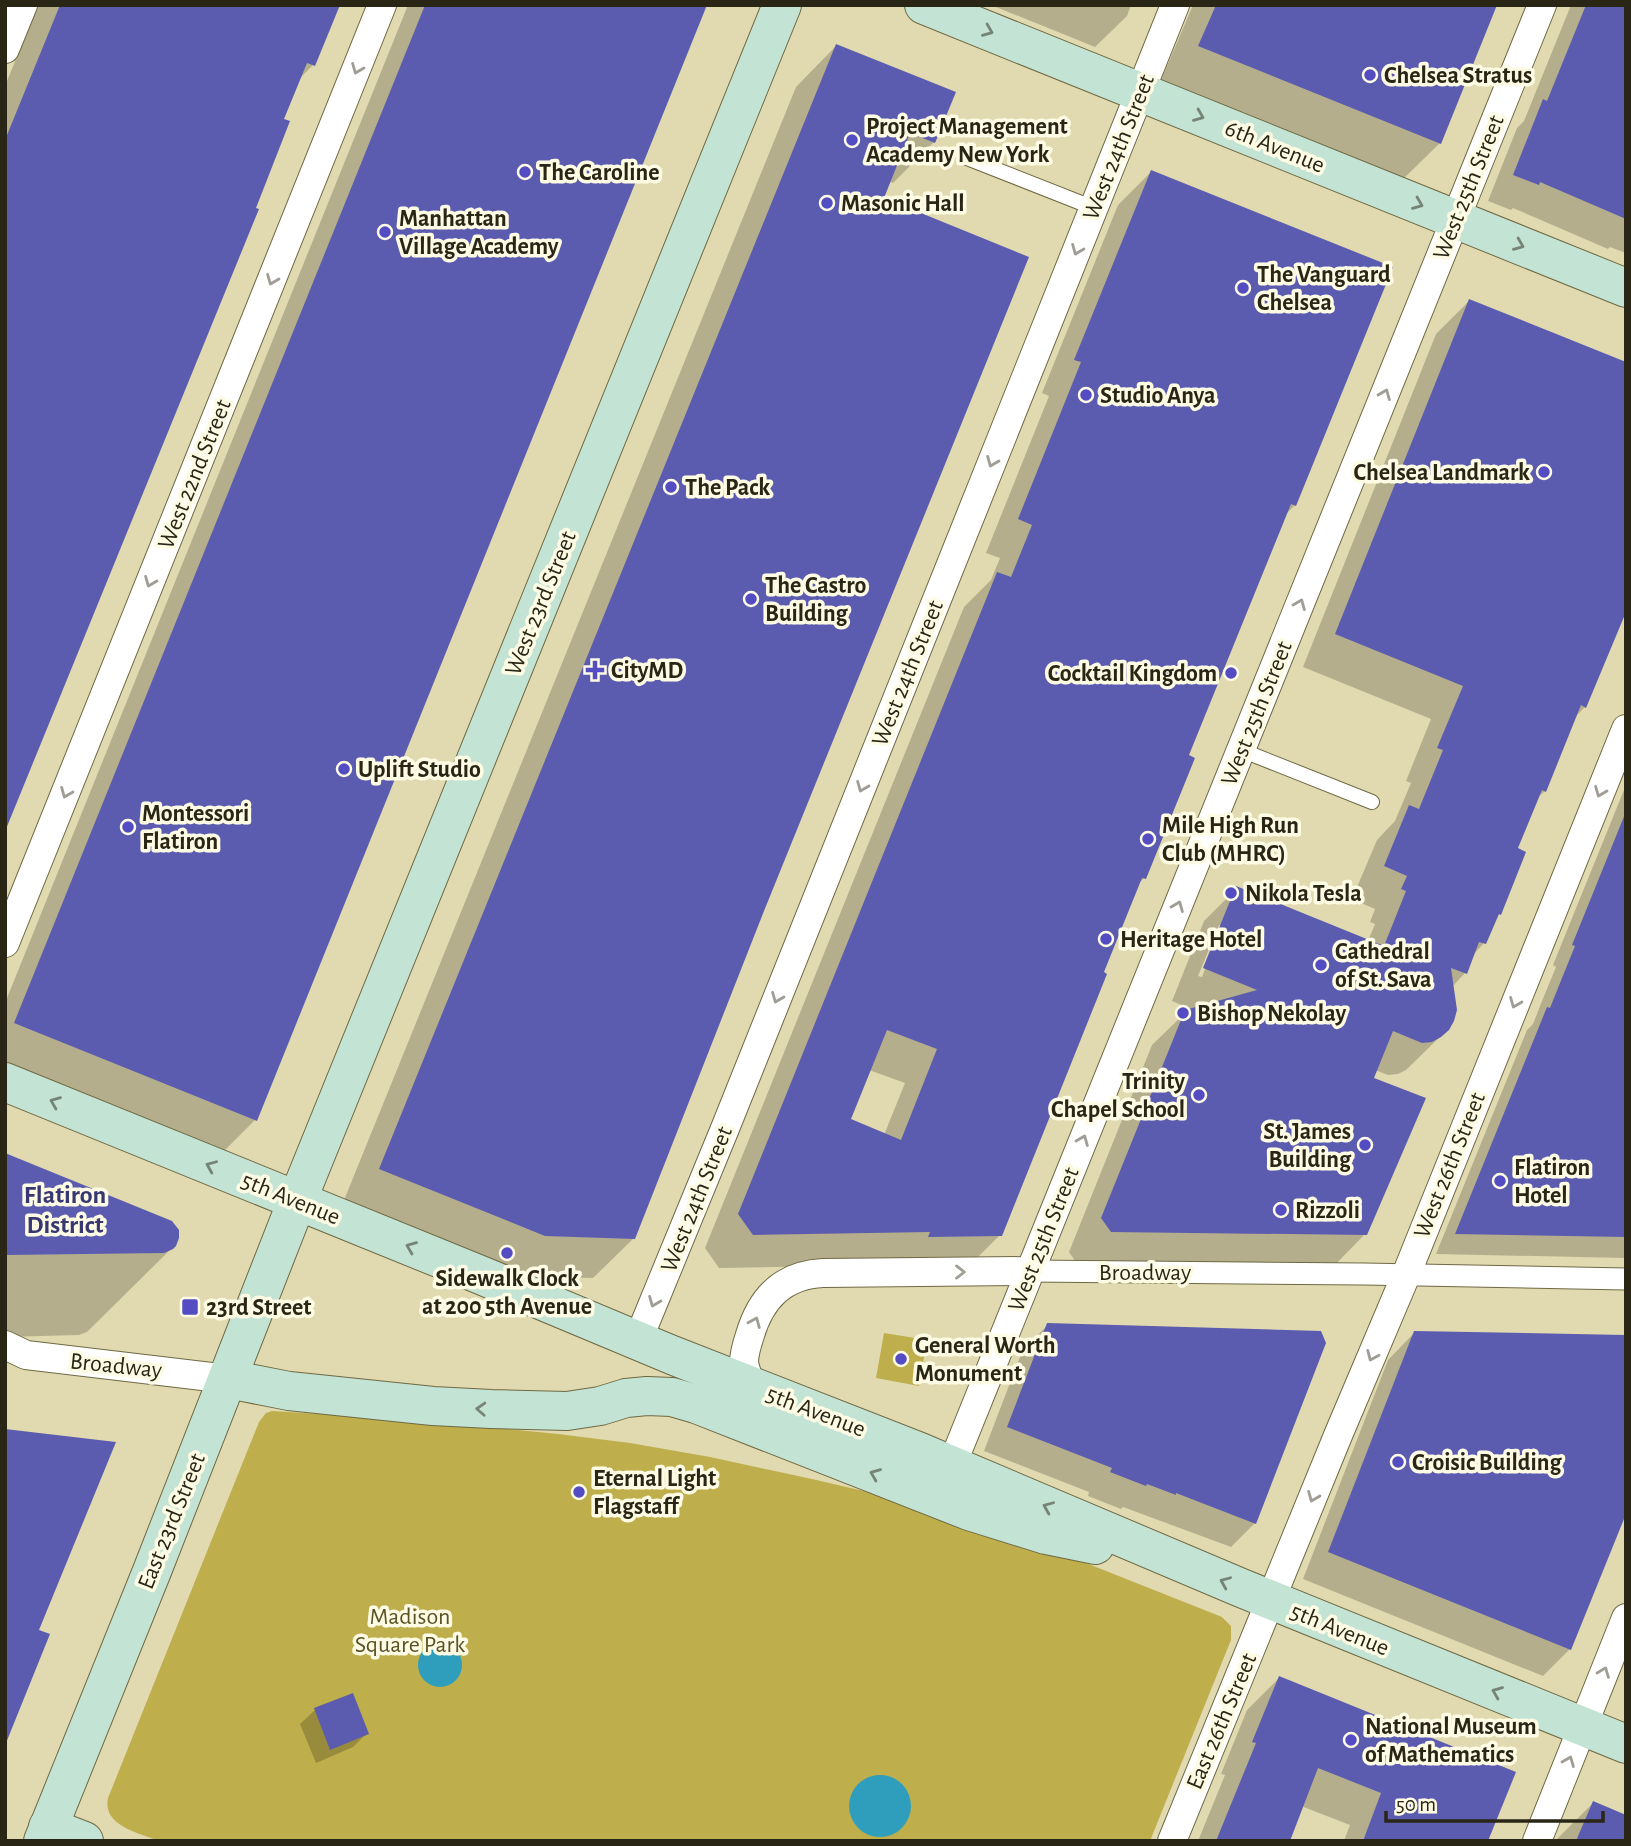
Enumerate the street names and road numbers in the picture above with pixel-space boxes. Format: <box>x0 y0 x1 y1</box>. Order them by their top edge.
street label: West 24th Street <box>1079 71 1159 224</box>
street label: West 25th Street <box>1429 111 1509 263</box>
street label: 6th Avenue <box>1221 116 1328 178</box>
street label: West 22nd Street <box>154 396 236 553</box>
street label: West 23rd Street <box>501 527 581 679</box>
street label: West 24th Street <box>868 597 948 750</box>
street label: West 25th Street <box>1217 637 1297 789</box>
street label: West 26th Street <box>1410 1089 1490 1242</box>
street label: West 24th Street <box>657 1123 737 1276</box>
street label: West 25th Street <box>1004 1163 1084 1315</box>
street label: 5th Avenue <box>238 1168 343 1230</box>
street label: Broadway <box>1099 1261 1191 1285</box>
street label: Broadway <box>69 1349 163 1383</box>
street label: 5th Avenue <box>763 1382 869 1442</box>
street label: East 23rd Street <box>134 1450 210 1593</box>
street label: 5th Avenue <box>1287 1599 1392 1661</box>
street label: East 26th Street <box>1182 1649 1262 1793</box>

